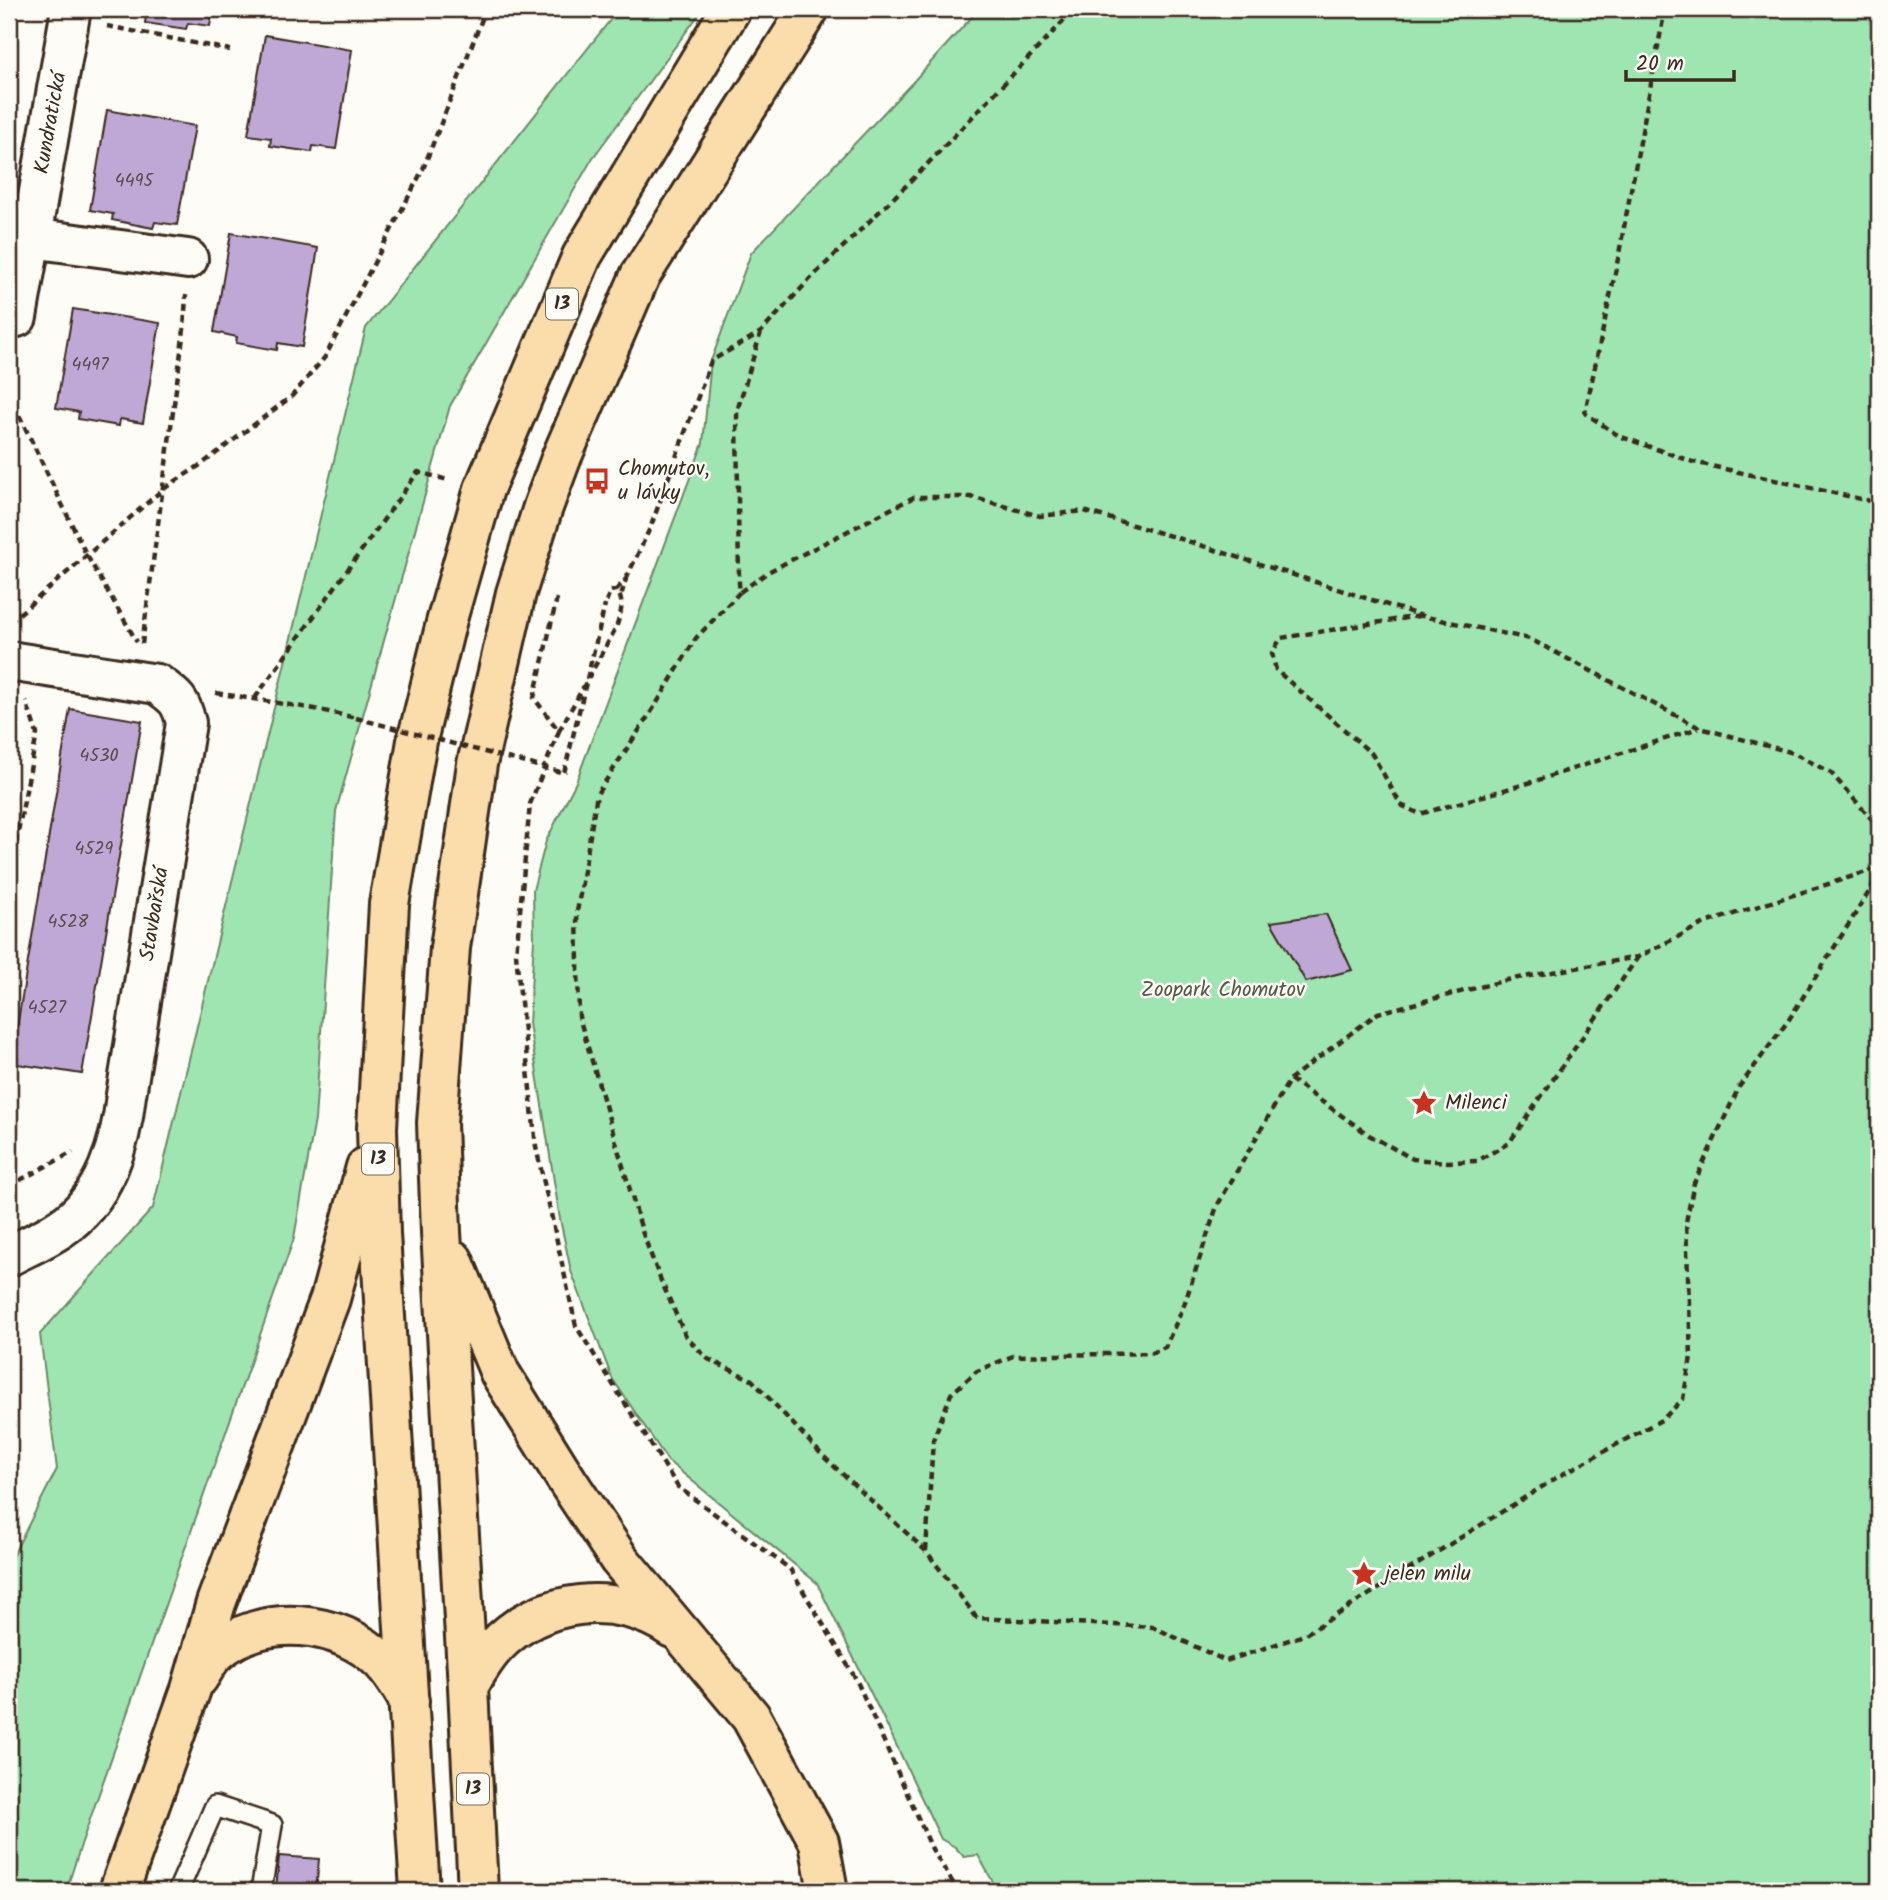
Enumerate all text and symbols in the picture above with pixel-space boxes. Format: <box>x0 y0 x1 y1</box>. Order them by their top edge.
scale bar <box>1626 38 1734 82</box>
text: 20 m <box>1636 48 1684 81</box>
street label: Kundratická <box>26 67 77 177</box>
house number: 4495 <box>115 167 154 196</box>
road number: 13 <box>546 288 578 320</box>
house number: 4497 <box>72 351 109 380</box>
place label: Chomutov, u lávky <box>618 453 709 510</box>
bus stop icon: Chomutov, u lávky <box>582 466 612 496</box>
house number: 4530 <box>80 742 118 771</box>
house number: 4529 <box>75 835 114 864</box>
street label: Stavbařská <box>131 863 179 963</box>
house number: 4528 <box>48 908 89 937</box>
park label: Zoopark Chomutov <box>1141 974 1305 1007</box>
house number: 4527 <box>28 994 67 1023</box>
place label: Milenci <box>1445 1087 1508 1120</box>
place icon: Milenci <box>1409 1088 1439 1118</box>
road number: 13 <box>362 1144 394 1175</box>
place label: jelen milu <box>1380 1558 1471 1591</box>
place icon: jelen milu <box>1349 1559 1379 1589</box>
road number: 13 <box>457 1774 489 1804</box>

